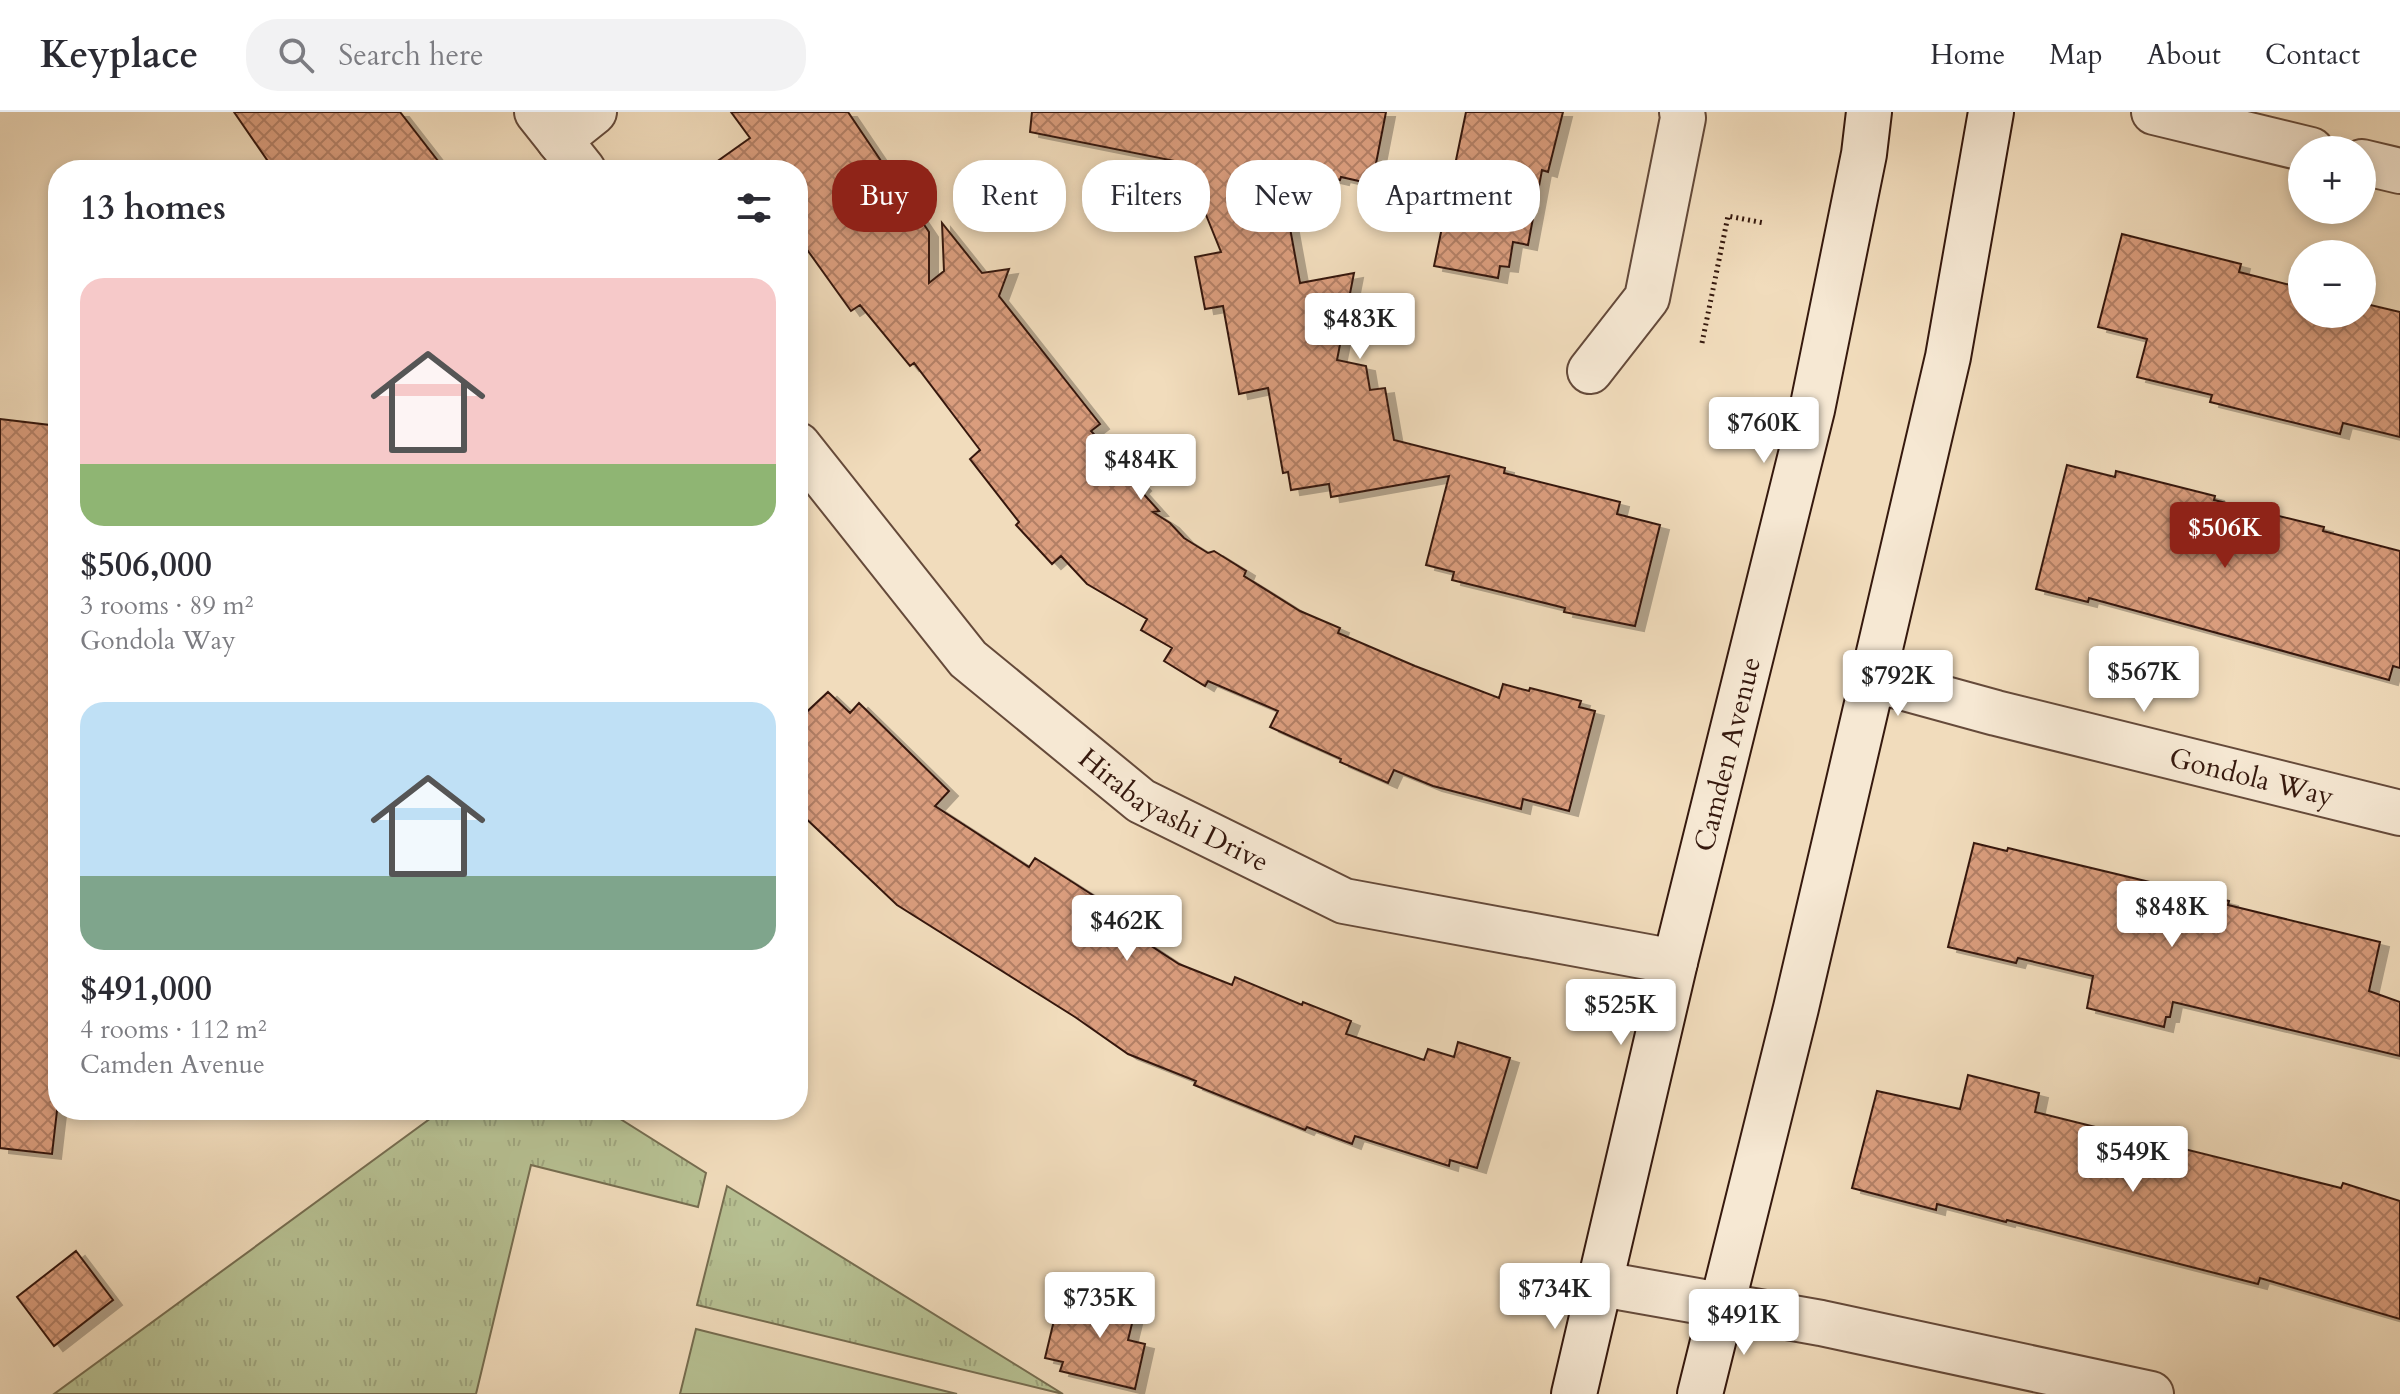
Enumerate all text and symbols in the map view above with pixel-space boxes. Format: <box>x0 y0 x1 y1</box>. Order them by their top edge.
search box <box>246 19 806 91</box>
text: Keyplace <box>40 29 198 81</box>
icon: search <box>274 33 318 77</box>
text: Search here <box>338 35 484 76</box>
text: Home <box>1930 36 2005 74</box>
text: Map <box>2049 36 2103 74</box>
text: About <box>2147 36 2221 74</box>
text: Contact <box>2265 36 2360 74</box>
map controls <box>2288 136 2376 328</box>
button: + <box>2288 136 2376 224</box>
chip: Buy <box>832 160 937 232</box>
chip: Rent <box>953 160 1066 232</box>
chip: Filters <box>1082 160 1210 232</box>
chip: New <box>1226 160 1341 232</box>
chip: Apartment <box>1357 160 1540 232</box>
text: 13 homes <box>80 185 226 231</box>
icon: filters <box>732 186 776 230</box>
button: − <box>2288 240 2376 328</box>
pin: $483K <box>1304 293 1416 361</box>
text: $483K <box>1323 301 1397 336</box>
icon: home <box>356 330 500 474</box>
pin: $760K <box>1708 397 1820 465</box>
text: $760K <box>1727 405 1801 440</box>
pin: $484K <box>1085 434 1197 502</box>
text: $484K <box>1104 442 1178 477</box>
pin: $506K <box>2169 502 2281 570</box>
text: $506K <box>2188 510 2262 545</box>
text: $506,000 <box>80 542 212 588</box>
text: 3 rooms · 89 m² <box>80 588 253 623</box>
text: Gondola Way <box>80 623 236 658</box>
pin: $567K <box>2088 646 2200 714</box>
pin: $792K <box>1842 650 1954 718</box>
street label: Camden Avenue <box>1685 653 1770 855</box>
text: $567K <box>2107 654 2181 689</box>
text: $792K <box>1861 658 1935 693</box>
street label: Gondola Way <box>2165 739 2338 816</box>
street label: Hirabayashi Drive <box>1070 740 1275 881</box>
icon: home <box>356 754 500 898</box>
pin: $848K <box>2116 881 2228 949</box>
text: $848K <box>2135 889 2209 924</box>
pin: $462K <box>1071 895 1183 963</box>
text: $462K <box>1090 903 1164 938</box>
text: $491,000 <box>80 966 212 1012</box>
pin: $525K <box>1565 979 1677 1047</box>
text: $525K <box>1584 987 1658 1022</box>
text: 4 rooms · 112 m² <box>80 1012 267 1047</box>
text: Camden Avenue <box>80 1047 265 1082</box>
pin: $549K <box>2077 1126 2189 1194</box>
text: $549K <box>2096 1134 2170 1169</box>
pin: $734K <box>1499 1263 1611 1331</box>
text: $734K <box>1518 1271 1592 1306</box>
pin: $735K <box>1044 1272 1156 1340</box>
text: $735K <box>1063 1280 1137 1315</box>
pin: $491K <box>1688 1289 1800 1357</box>
text: $491K <box>1707 1297 1781 1332</box>

